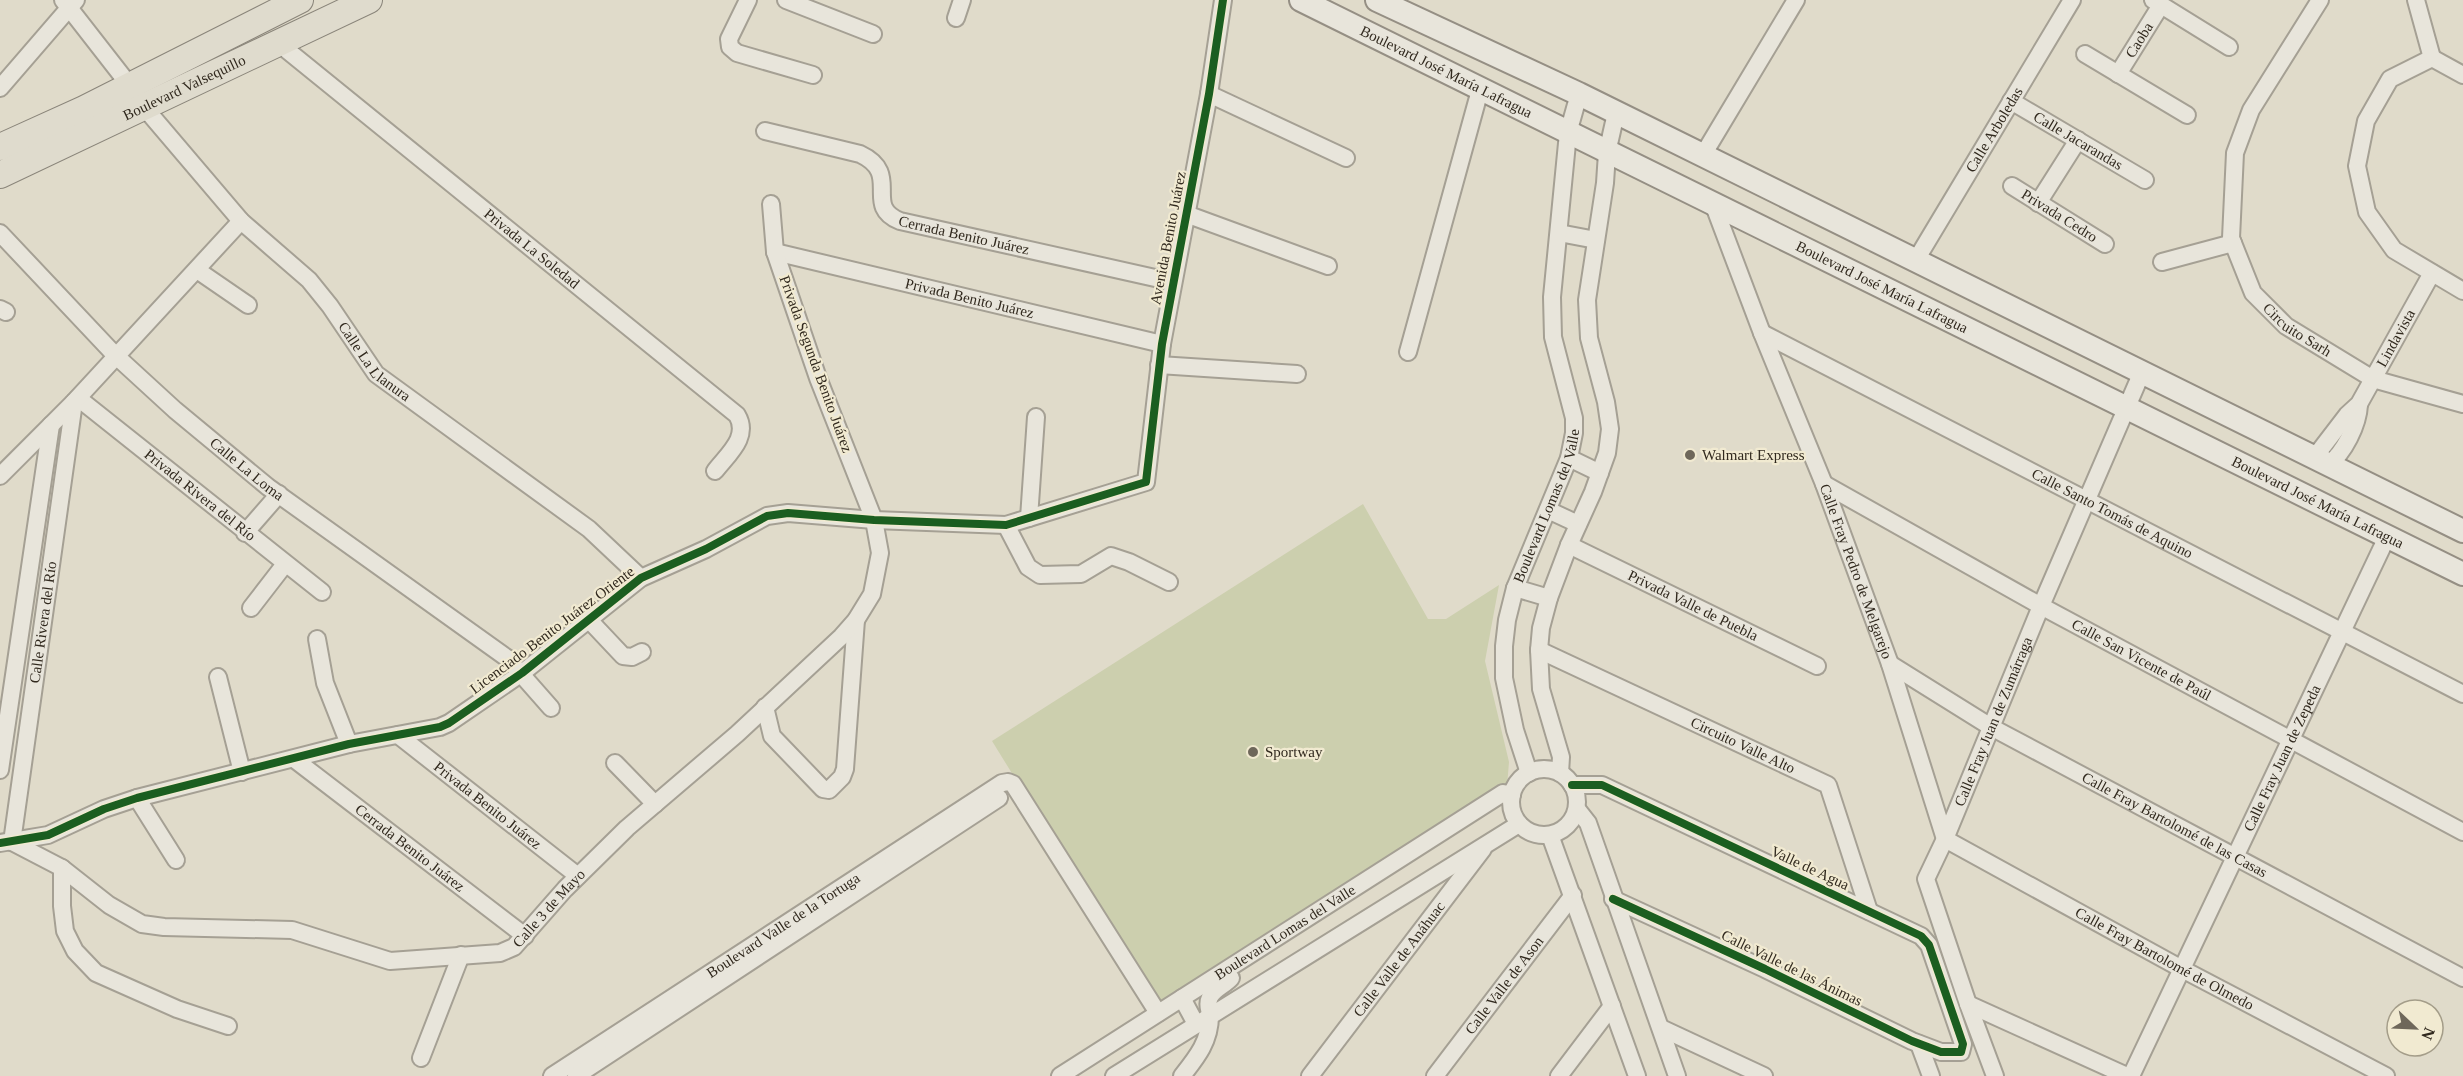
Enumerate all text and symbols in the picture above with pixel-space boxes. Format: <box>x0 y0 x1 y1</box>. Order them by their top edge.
street label: Caoba <box>2122 19 2156 61</box>
street label: Boulevard José María Lafragua <box>1358 23 1535 121</box>
street label: Boulevard Valsequillo <box>121 52 248 123</box>
street label: Calle Arboledas <box>1963 84 2026 175</box>
street label: Calle Jacarandas <box>2031 108 2126 173</box>
street label: Avenida Benito Juárez <box>1147 170 1189 306</box>
street label: Privada Cedro <box>2019 186 2100 245</box>
street label: Privada La Soledad <box>481 205 583 292</box>
street label: Cerrada Benito Juárez <box>897 213 1031 258</box>
street label: Boulevard José María Lafragua <box>1793 238 1971 336</box>
street label: Privada Segunda Benito Juárez <box>776 273 856 455</box>
street label: Privada Benito Juárez <box>904 275 1036 321</box>
street label: Circuito Sarh <box>2260 300 2335 360</box>
street label: Lindavista <box>2373 306 2418 370</box>
street label: Calle La Llanura <box>335 319 414 405</box>
street label: Boulevard Lomas del Valle <box>1510 429 1582 585</box>
street label: Calle La Loma <box>207 434 287 504</box>
street label: Privada Rivera del Río <box>141 446 259 544</box>
place label: Walmart Express <box>1702 447 1805 463</box>
marker: Walmart Express <box>1683 448 1697 462</box>
street label: Boulevard José María Lafragua <box>2229 453 2407 552</box>
street label: Calle Santo Tomás de Aquino <box>2029 465 2195 561</box>
street label: Calle Fray Pedro de Melgarejo <box>1817 482 1895 661</box>
street label: Calle Rivera del Río <box>26 560 59 684</box>
street label: Licenciado Benito Juárez Oriente <box>467 563 637 697</box>
street label: Privada Valle de Puebla <box>1625 567 1761 644</box>
street label: Calle San Vicente de Paúl <box>2069 616 2214 704</box>
street label: Calle Fray Juan de Zumárraga <box>1951 634 2036 809</box>
street label: Calle Fray Juan de Zepeda <box>2240 682 2324 834</box>
street label: Circuito Valle Alto <box>1688 714 1798 776</box>
place label: Sportway <box>1265 744 1323 760</box>
marker: Sportway <box>1246 745 1260 759</box>
street label: Privada Benito Juárez <box>431 758 545 852</box>
street label: Calle Fray Bartolomé de las Casas <box>2079 769 2270 880</box>
street label: Cerrada Benito Juárez <box>352 801 468 895</box>
street label: Valle de Agua <box>1768 843 1852 893</box>
street label: Calle 3 de Mayo <box>510 866 588 950</box>
street label: Boulevard Valle de la Tortuga <box>704 870 863 981</box>
street label: Boulevard Lomas del Valle <box>1212 881 1359 983</box>
street label: Calle Valle de Anáhuac <box>1350 898 1448 1020</box>
street label: Calle Fray Bartolomé de Olmedo <box>2073 904 2256 1013</box>
street label: Calle Valle de las Ánimas <box>1719 927 1865 1009</box>
street label: Calle Valle de Ason <box>1462 933 1547 1037</box>
north arrow <box>2385 998 2445 1058</box>
text: N <box>2418 1025 2438 1043</box>

